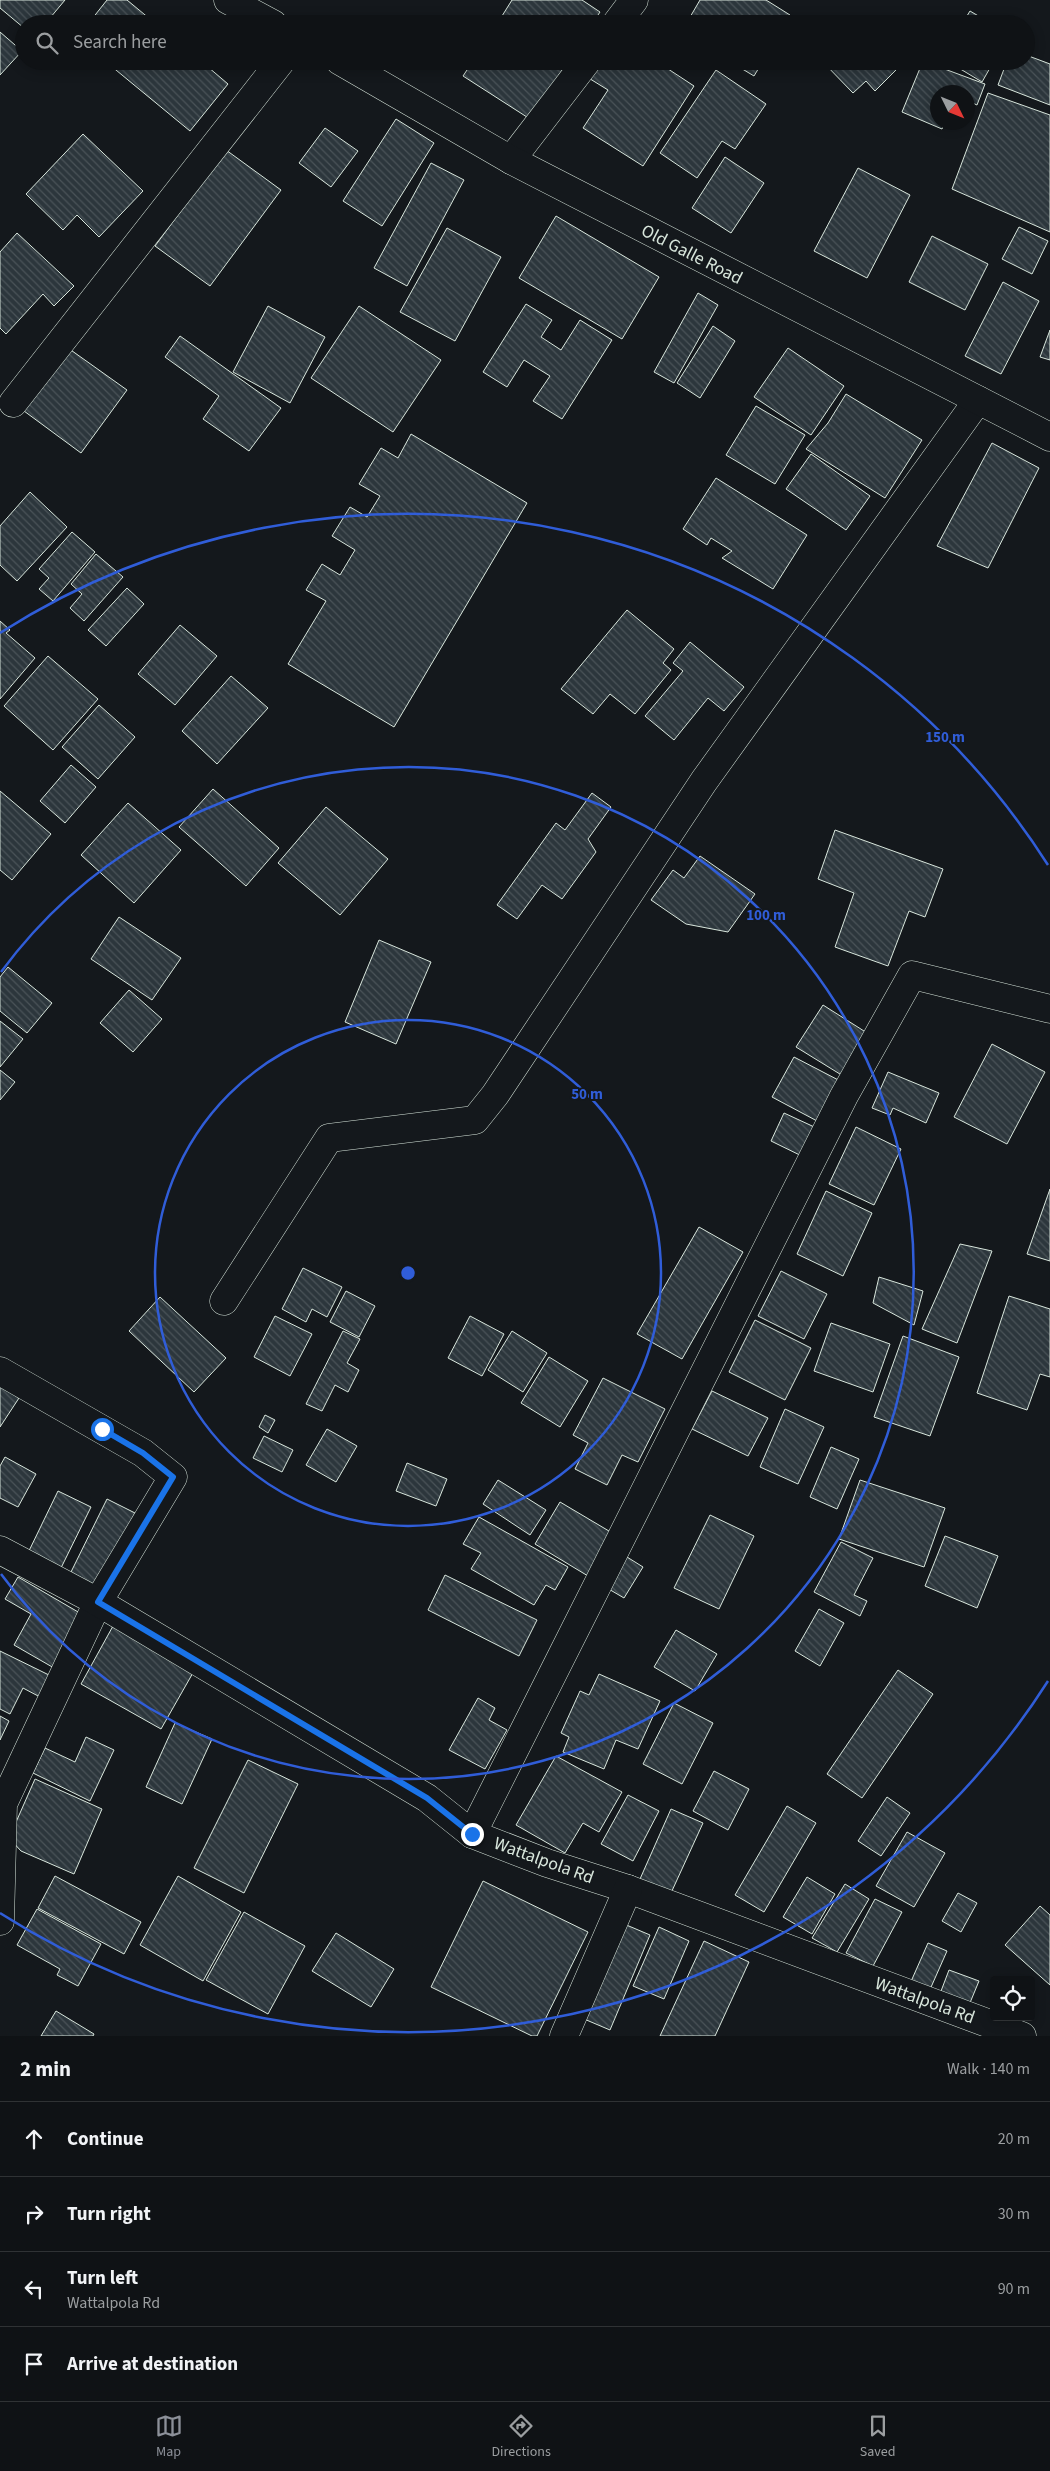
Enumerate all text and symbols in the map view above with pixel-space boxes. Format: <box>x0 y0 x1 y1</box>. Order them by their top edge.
search box <box>15 15 1035 70</box>
icon: search <box>33 29 61 57</box>
text: Search here <box>73 29 167 56</box>
north arrow <box>930 85 975 130</box>
street label: Old Galle Road <box>637 218 747 291</box>
text: 150 m <box>925 727 965 748</box>
text: 100 m <box>746 905 786 926</box>
text: 50 m <box>571 1084 603 1105</box>
centre of rings <box>399 1264 417 1282</box>
route start <box>91 1418 114 1441</box>
route end <box>461 1823 484 1846</box>
street label: Wattalpola Rd <box>490 1831 597 1890</box>
street label: Wattalpola Rd <box>871 1971 978 2030</box>
map controls <box>990 1976 1035 2021</box>
button: locate <box>990 1976 1035 2021</box>
text: 2 min <box>20 2054 71 2084</box>
text: Walk · 140 m <box>947 2058 1030 2080</box>
icon: ahead <box>20 2125 48 2153</box>
text: Continue <box>67 2126 144 2153</box>
text: 20 m <box>998 2128 1030 2150</box>
icon: right <box>20 2200 48 2228</box>
text: Turn right <box>67 2201 151 2228</box>
text: 30 m <box>998 2203 1030 2225</box>
text: Turn left <box>67 2265 138 2292</box>
icon: left <box>20 2275 48 2303</box>
text: 90 m <box>998 2278 1030 2300</box>
text: Wattalpola Rd <box>67 2292 160 2314</box>
icon: arrive <box>20 2350 48 2378</box>
text: Arrive at destination <box>67 2351 238 2378</box>
tab: Map <box>155 2412 183 2462</box>
tab: Directions <box>492 2412 551 2462</box>
tab: Saved <box>860 2412 895 2462</box>

